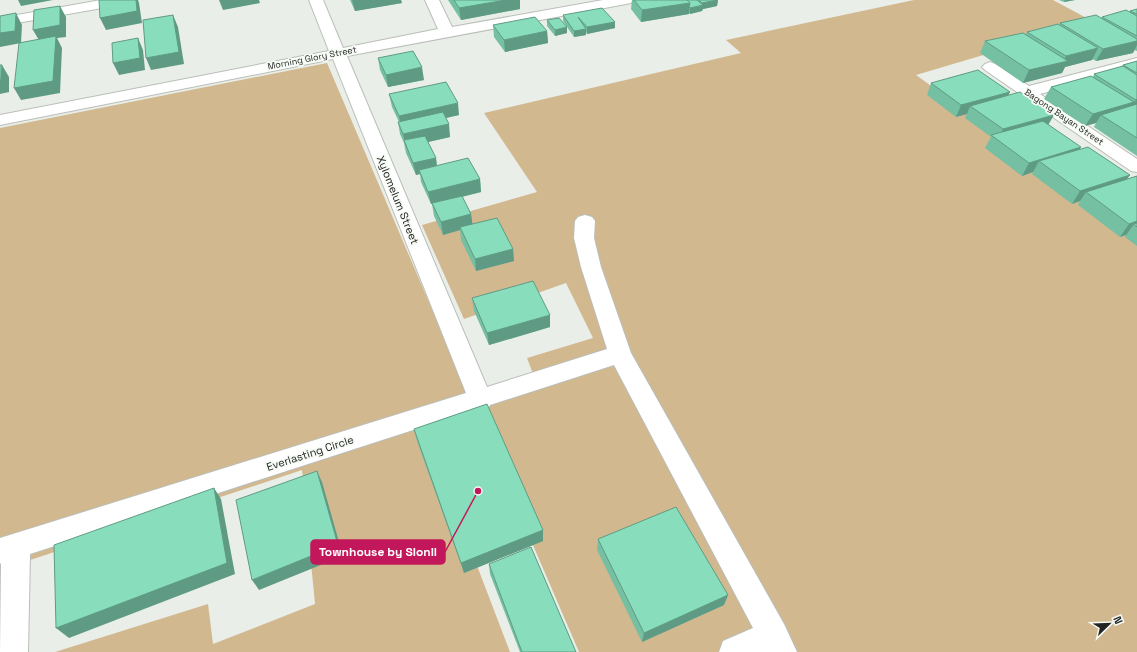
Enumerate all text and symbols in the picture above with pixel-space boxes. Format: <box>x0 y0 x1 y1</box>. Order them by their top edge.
street label: Morning Glory Street <box>266 43 358 73</box>
street label: Bagong Bayan Street <box>1022 86 1106 148</box>
street label: Xylomelum Street <box>374 154 422 246</box>
street label: Everlasting Circle <box>265 432 355 474</box>
callout: Townhouse by Sionil <box>311 540 445 564</box>
text: Townhouse by Sionil <box>319 544 437 560</box>
north arrow <box>1089 604 1129 644</box>
text: N <box>1110 614 1126 626</box>

